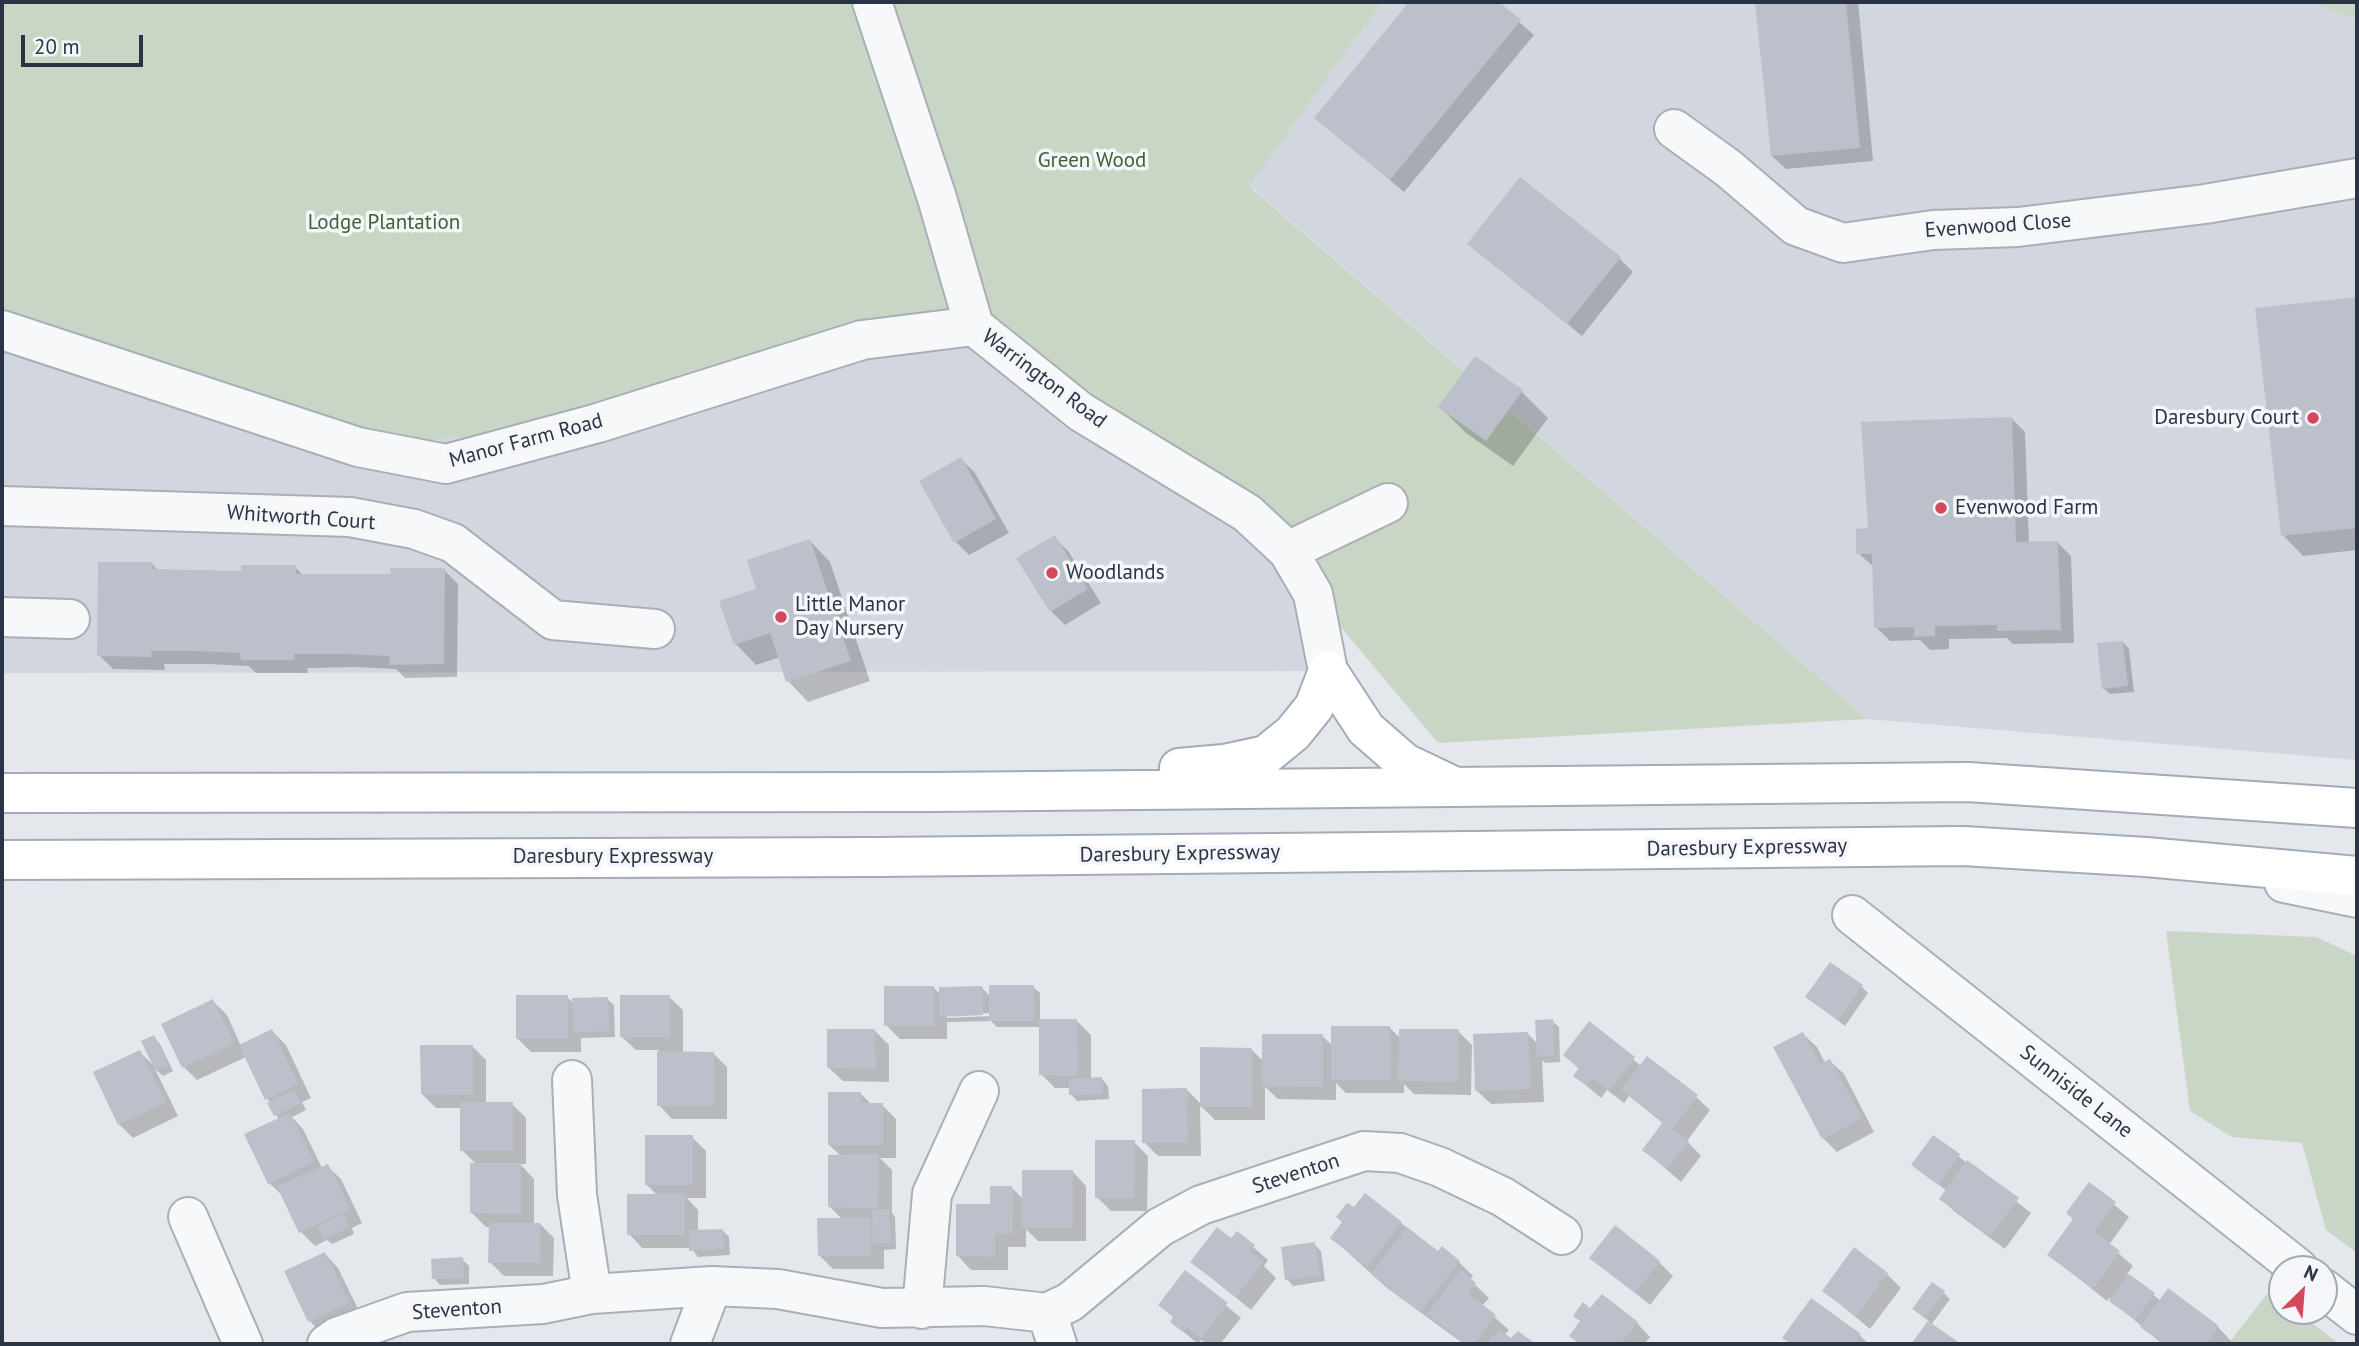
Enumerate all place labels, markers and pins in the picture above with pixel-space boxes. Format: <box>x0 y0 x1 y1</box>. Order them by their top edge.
place label: Daresbury Court <box>2154 405 2299 431</box>
marker: Daresbury Court <box>2305 410 2321 426</box>
place label: Evenwood Farm <box>1955 495 2098 521</box>
marker: Evenwood Farm <box>1933 500 1949 516</box>
place label: Woodlands <box>1066 560 1164 586</box>
marker: Woodlands <box>1044 565 1060 581</box>
place label: Little Manor Day Nursery <box>795 592 905 642</box>
marker: Little Manor Day Nursery <box>773 609 789 625</box>

